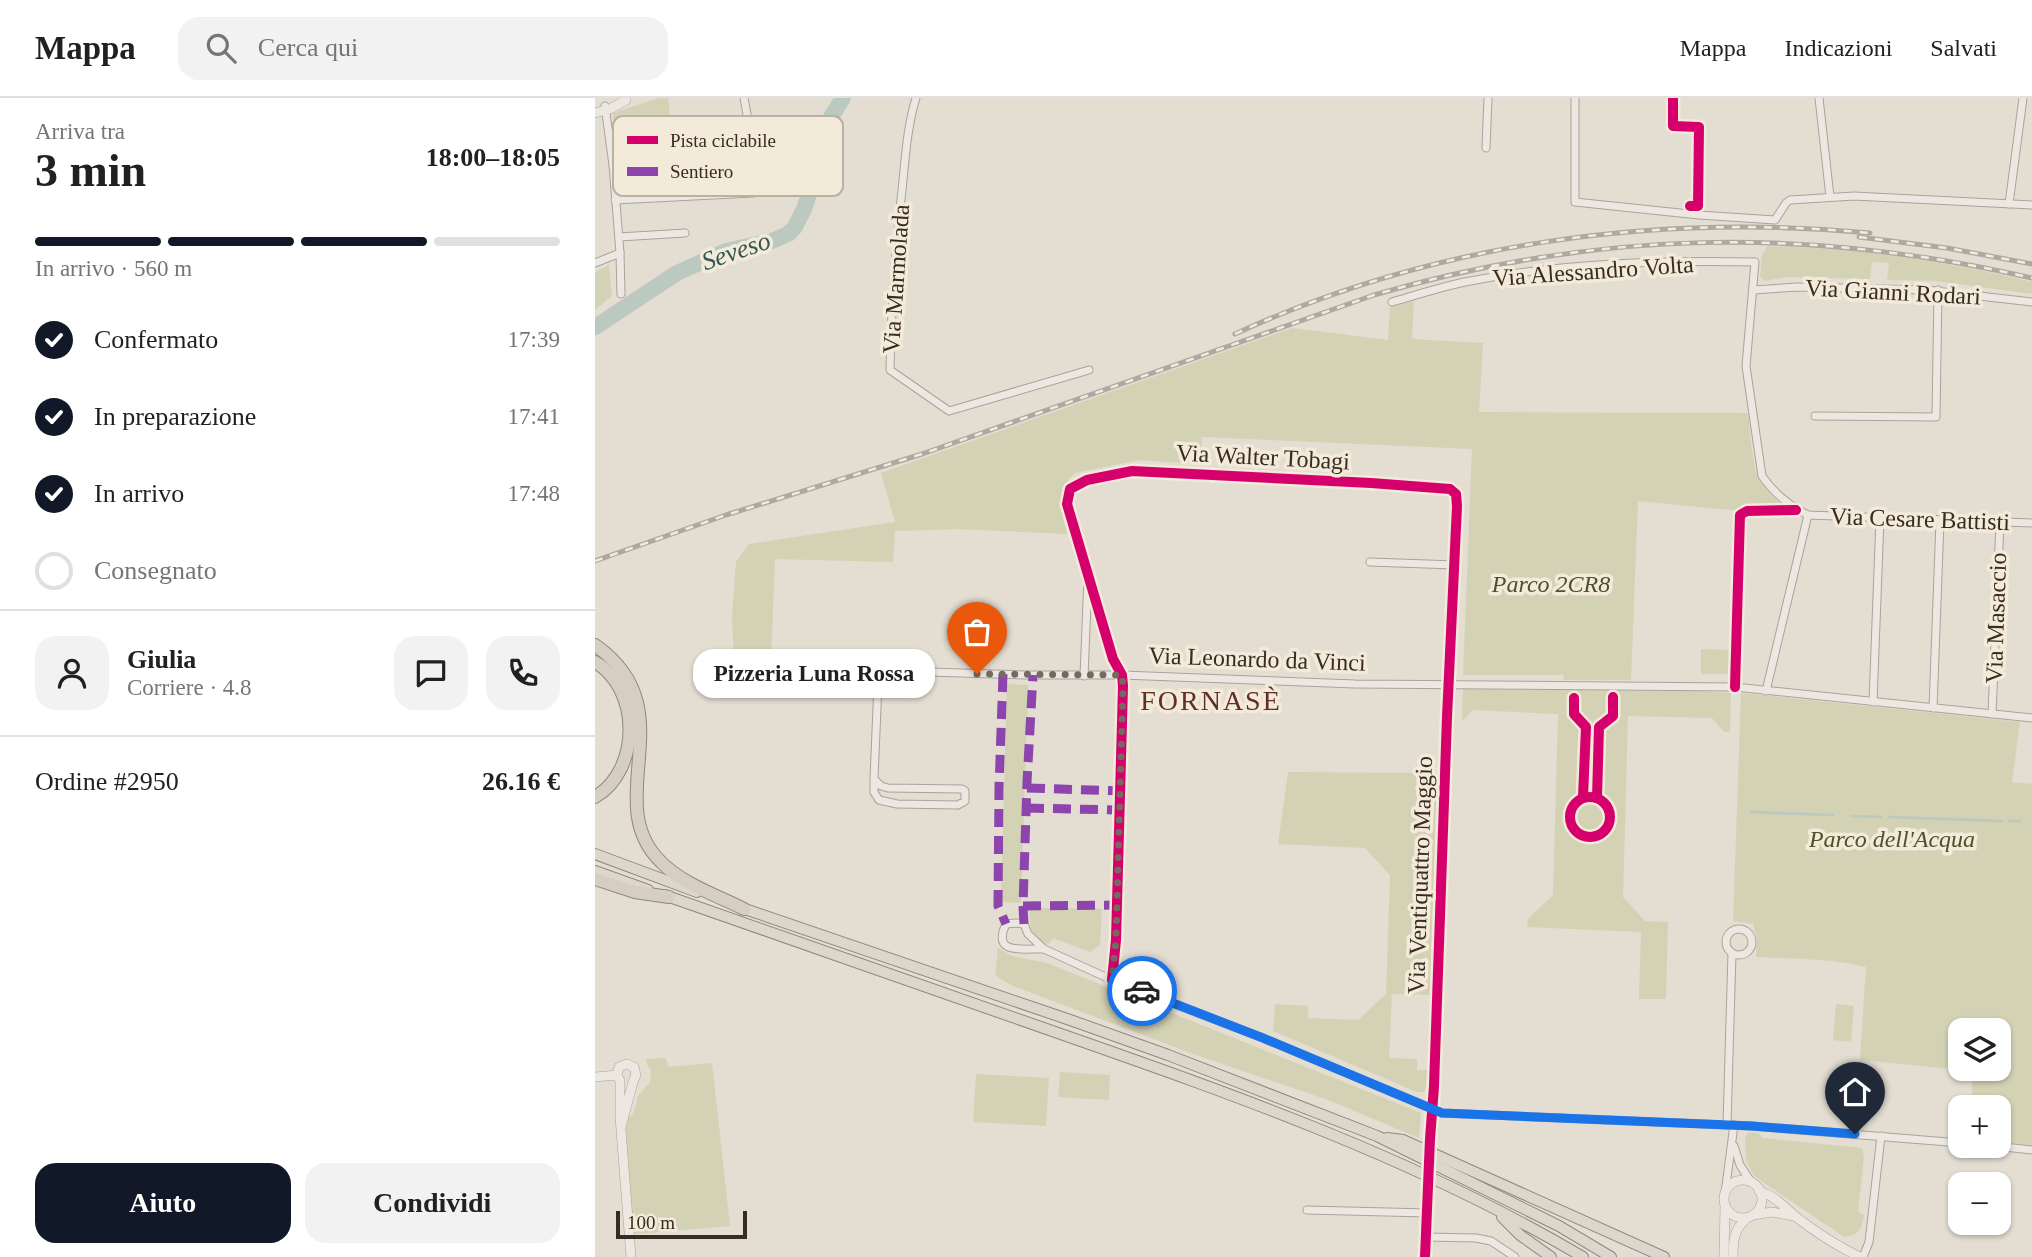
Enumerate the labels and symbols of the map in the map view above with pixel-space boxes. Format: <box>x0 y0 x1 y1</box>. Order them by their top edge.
legend <box>613 116 843 196</box>
text: Pista ciclabile <box>670 130 776 151</box>
text: Sentiero <box>670 161 733 182</box>
street label: Via Marmolada <box>878 203 914 355</box>
water label: Seveso <box>698 226 774 276</box>
street label: Via Alessandro Volta <box>1492 251 1695 291</box>
street label: Via Gianni Rodari <box>1805 274 1982 310</box>
street label: Via Walter Tobagi <box>1175 439 1351 475</box>
street label: Via Cesare Battisti <box>1830 503 2011 535</box>
street label: Via Masaccio <box>1981 552 2011 684</box>
park label: Parco 2CR8 <box>1491 571 1610 597</box>
pin <box>947 602 1007 674</box>
street label: Via Leonardo da Vinci <box>1148 642 1366 676</box>
callout: Pizzeria Luna Rossa <box>693 650 935 698</box>
district label: FORNASÈ <box>1140 685 1282 716</box>
street label: Via Ventiquattro Maggio <box>1403 756 1437 994</box>
park label: Parco dell'Acqua <box>1808 826 1975 852</box>
courier <box>1107 956 1177 1026</box>
pin <box>1825 1062 1885 1134</box>
scale bar <box>616 1208 747 1240</box>

